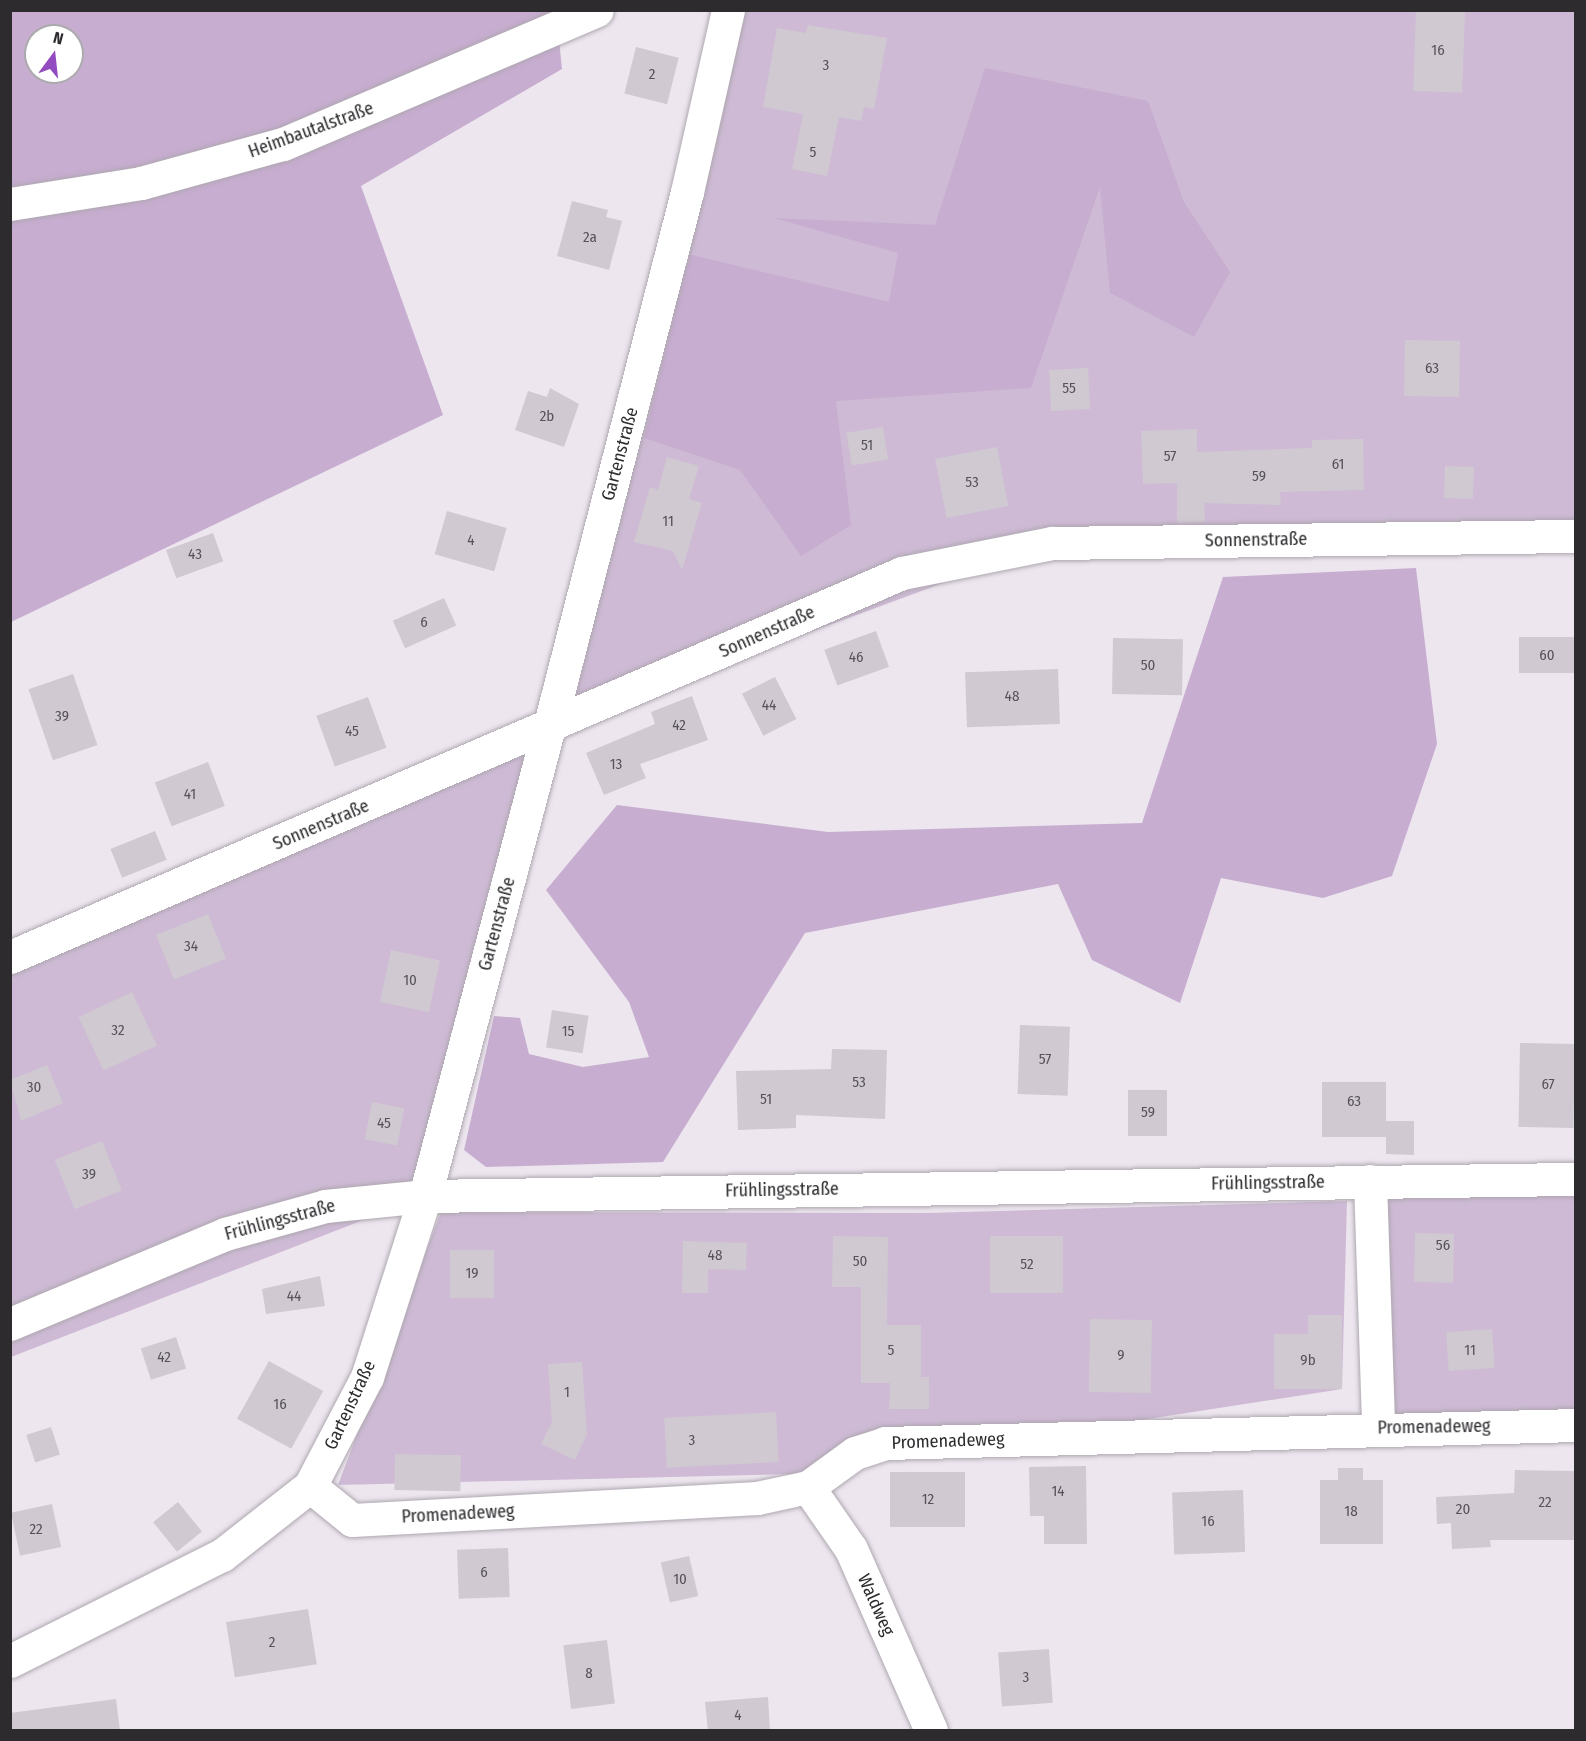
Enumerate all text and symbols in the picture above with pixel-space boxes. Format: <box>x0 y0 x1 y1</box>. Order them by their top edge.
north arrow <box>24 24 84 84</box>
text: N <box>51 28 65 48</box>
house number: 16 <box>1431 42 1445 60</box>
house number: 3 <box>823 57 829 75</box>
house number: 2 <box>649 66 655 84</box>
street label: Heimbautalstraße <box>245 97 377 163</box>
house number: 5 <box>810 144 816 162</box>
house number: 2a <box>583 229 597 247</box>
house number: 63 <box>1425 360 1439 378</box>
house number: 55 <box>1062 380 1076 398</box>
street label: Gartenstraße <box>597 405 643 503</box>
house number: 2b <box>540 408 554 426</box>
house number: 51 <box>861 437 873 455</box>
house number: 57 <box>1164 448 1176 466</box>
house number: 61 <box>1332 456 1344 474</box>
house number: 59 <box>1252 468 1266 486</box>
house number: 53 <box>965 474 979 492</box>
house number: 11 <box>662 513 674 531</box>
street label: Sonnenstraße <box>1205 528 1307 552</box>
house number: 4 <box>467 532 475 550</box>
house number: 43 <box>188 546 202 564</box>
street label: Sonnenstraße <box>716 601 818 663</box>
house number: 6 <box>420 614 428 632</box>
house number: 60 <box>1539 647 1555 665</box>
house number: 46 <box>849 649 863 667</box>
house number: 50 <box>1141 657 1155 675</box>
house number: 48 <box>1005 688 1019 706</box>
house number: 44 <box>762 697 776 715</box>
house number: 39 <box>55 708 69 726</box>
house number: 42 <box>672 717 686 735</box>
house number: 45 <box>345 723 359 741</box>
house number: 13 <box>610 756 622 774</box>
house number: 41 <box>184 786 196 804</box>
street label: Sonnenstraße <box>270 795 372 855</box>
street label: Gartenstraße <box>474 875 520 973</box>
house number: 34 <box>184 938 198 956</box>
house number: 10 <box>403 972 417 990</box>
house number: 32 <box>111 1022 125 1040</box>
house number: 15 <box>562 1023 574 1041</box>
house number: 57 <box>1039 1051 1051 1069</box>
house number: 53 <box>852 1074 866 1092</box>
house number: 67 <box>1541 1076 1555 1094</box>
house number: 30 <box>27 1079 41 1097</box>
house number: 51 <box>760 1091 772 1109</box>
house number: 63 <box>1347 1093 1361 1111</box>
house number: 59 <box>1141 1104 1155 1122</box>
house number: 45 <box>377 1115 391 1133</box>
house number: 39 <box>82 1166 96 1184</box>
street label: Frühlingsstraße <box>1211 1171 1325 1195</box>
street label: Frühlingsstraße <box>725 1178 839 1202</box>
street label: Frühlingsstraße <box>222 1195 338 1245</box>
house number: 56 <box>1436 1237 1450 1255</box>
house number: 48 <box>708 1247 722 1265</box>
house number: 50 <box>853 1253 867 1271</box>
house number: 52 <box>1020 1256 1034 1274</box>
house number: 19 <box>465 1265 479 1283</box>
house number: 44 <box>287 1288 301 1306</box>
house number: 5 <box>888 1342 894 1360</box>
house number: 11 <box>1464 1342 1476 1360</box>
house number: 9 <box>1117 1347 1125 1365</box>
house number: 42 <box>157 1349 171 1367</box>
house number: 9b <box>1300 1352 1316 1370</box>
street label: Gartenstraße <box>320 1357 380 1453</box>
house number: 1 <box>564 1384 570 1402</box>
house number: 16 <box>273 1396 287 1414</box>
street label: Promenadeweg <box>1377 1415 1491 1439</box>
street label: Promenadeweg <box>891 1428 1005 1454</box>
house number: 3 <box>689 1432 695 1450</box>
house number: 14 <box>1051 1483 1065 1501</box>
house number: 12 <box>922 1491 934 1509</box>
house number: 22 <box>1538 1494 1552 1512</box>
street label: Promenadeweg <box>401 1500 515 1528</box>
house number: 20 <box>1456 1501 1470 1519</box>
house number: 18 <box>1344 1503 1358 1521</box>
house number: 16 <box>1201 1513 1215 1531</box>
house number: 22 <box>29 1521 43 1539</box>
house number: 6 <box>480 1564 488 1582</box>
house number: 10 <box>673 1571 687 1589</box>
street label: Waldweg <box>853 1571 899 1639</box>
house number: 2 <box>269 1634 275 1652</box>
house number: 8 <box>585 1665 593 1683</box>
house number: 3 <box>1023 1669 1029 1687</box>
house number: 4 <box>734 1707 742 1725</box>

